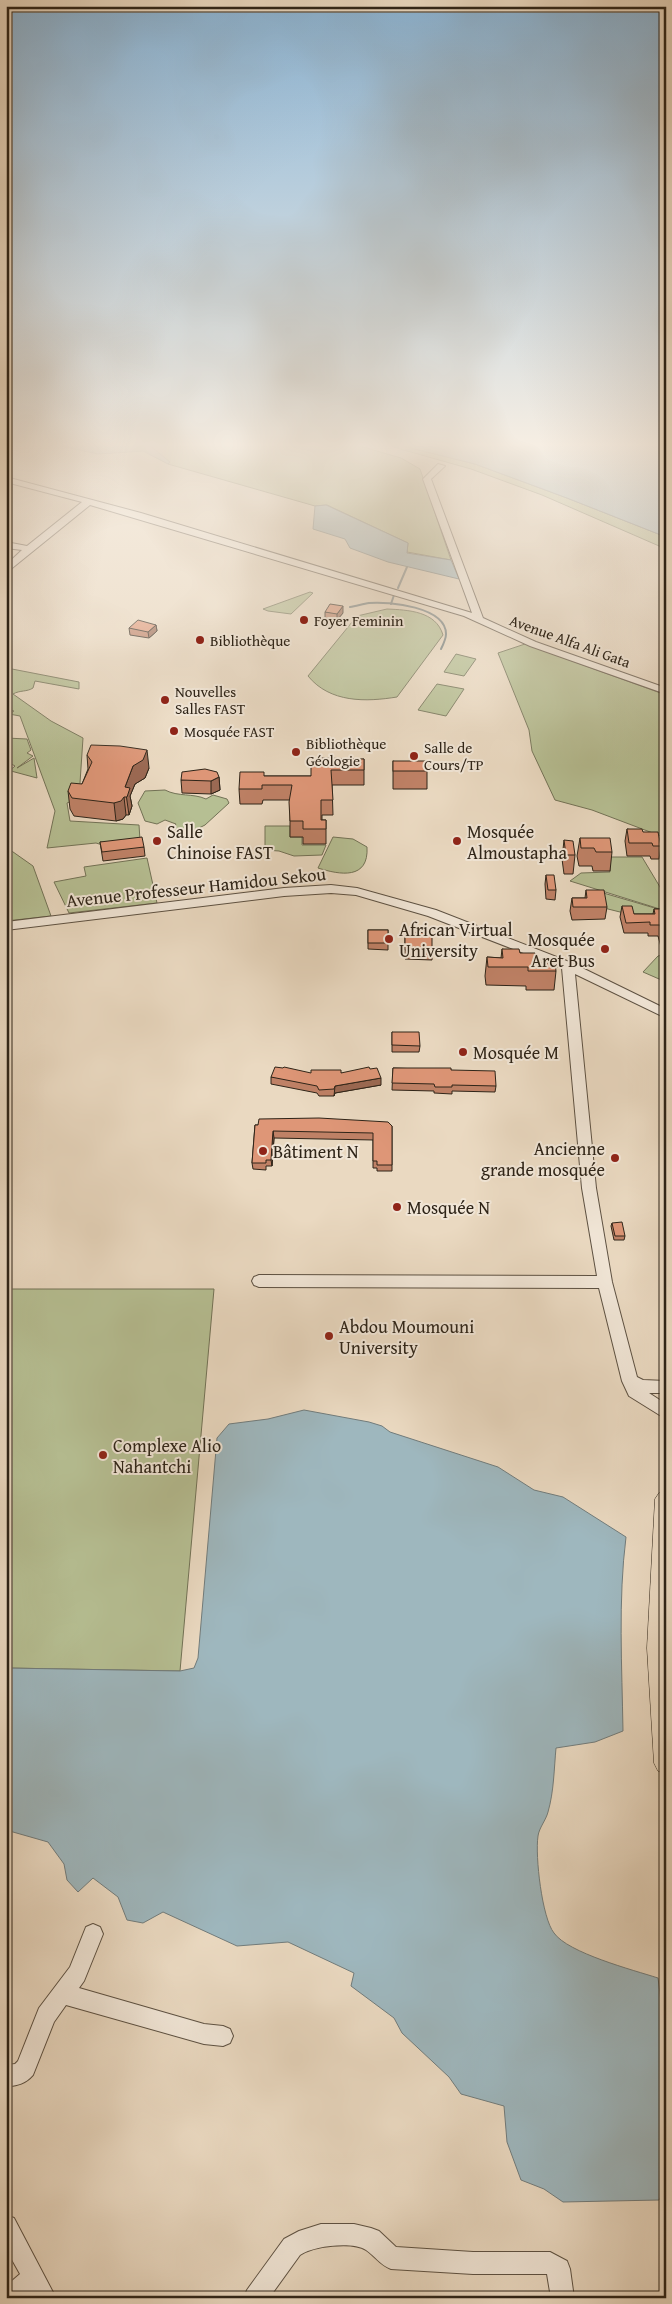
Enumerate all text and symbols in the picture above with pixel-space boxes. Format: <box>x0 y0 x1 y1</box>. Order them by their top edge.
street label: Avenue Alfa Ali Gata <box>507 609 633 673</box>
place label: Foyer Feminin <box>314 610 404 631</box>
marker: Foyer Feminin <box>298 614 310 626</box>
place label: Bibliothèque <box>210 630 290 651</box>
marker: Bibliothèque <box>194 634 206 646</box>
place label: Nouvelles Salles FAST <box>175 681 246 719</box>
marker: Nouvelles Salles FAST <box>159 694 171 706</box>
place label: Mosquée FAST <box>184 721 275 742</box>
marker: Mosquée FAST <box>168 725 180 737</box>
place label: Bibliothèque Géologie <box>306 733 386 771</box>
place label: Salle de Cours/TP <box>424 737 484 775</box>
marker: Bibliothèque Géologie <box>290 746 302 758</box>
marker: Salle de Cours/TP <box>408 750 420 762</box>
place label: Salle Chinoise FAST <box>167 818 273 866</box>
place label: Mosquée Almoustapha <box>467 818 567 866</box>
marker: Salle Chinoise FAST <box>151 835 163 847</box>
marker: Mosquée Almoustapha <box>451 835 463 847</box>
street label: Avenue Professeur Hamidou Sekou <box>65 860 327 914</box>
place label: African Virtual University <box>399 916 513 964</box>
place label: Mosquée Aret Bus <box>528 926 595 974</box>
marker: African Virtual University <box>383 933 395 945</box>
marker: Mosquée Aret Bus <box>599 943 611 955</box>
place label: Mosquée M <box>473 1039 559 1066</box>
marker: Mosquée M <box>457 1046 469 1058</box>
place label: Ancienne grande mosquée <box>481 1135 605 1183</box>
place label: Bâtiment N <box>273 1138 359 1165</box>
marker: Bâtiment N <box>257 1145 269 1157</box>
marker: Ancienne grande mosquée <box>609 1152 621 1164</box>
place label: Mosquée N <box>407 1194 490 1221</box>
marker: Mosquée N <box>391 1201 403 1213</box>
place label: Abdou Moumouni University <box>339 1313 474 1361</box>
marker: Abdou Moumouni University <box>323 1330 335 1342</box>
place label: Complexe Alio Nahantchi <box>113 1432 221 1480</box>
marker: Complexe Alio Nahantchi <box>97 1449 109 1461</box>

